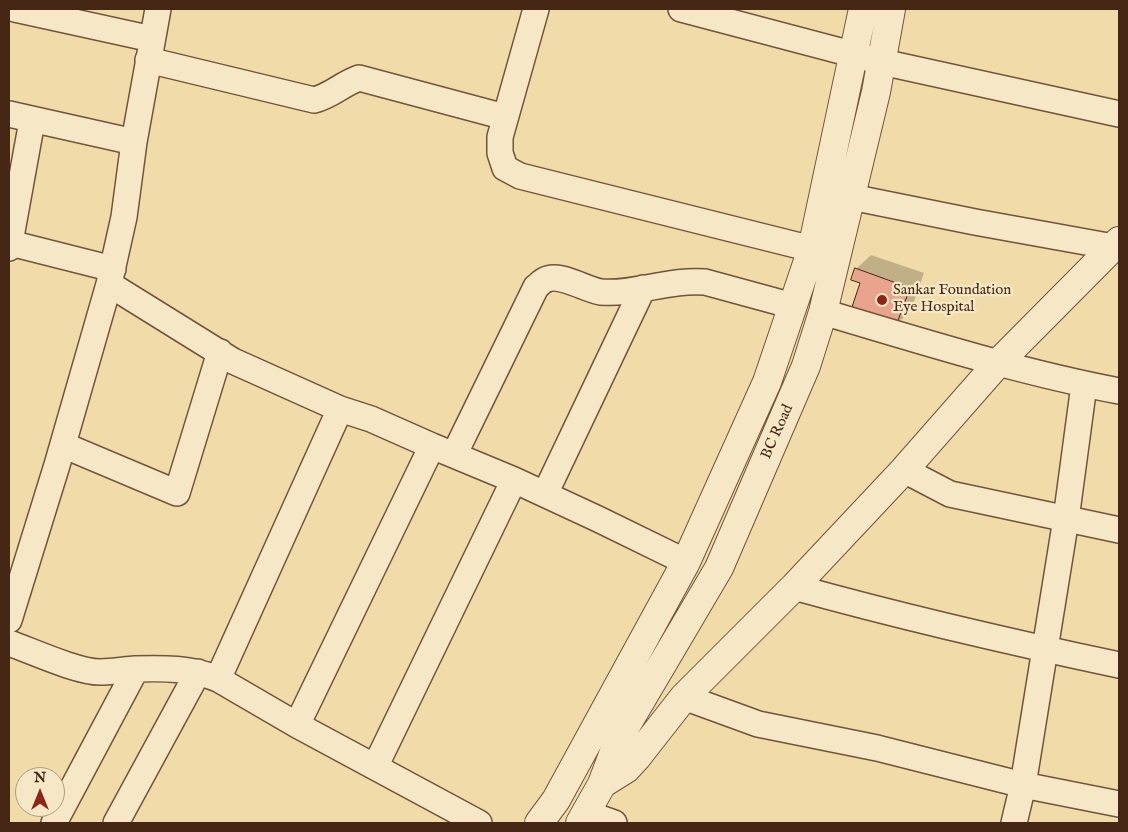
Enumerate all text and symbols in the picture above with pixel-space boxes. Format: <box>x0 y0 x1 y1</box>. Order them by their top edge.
place label: Sankar Foundation Eye Hospital <box>893 282 1011 317</box>
marker: Sankar Foundation Eye Hospital <box>875 293 889 307</box>
street label: BC Road <box>758 402 798 462</box>
north arrow <box>15 767 65 817</box>
text: N <box>34 769 46 787</box>

